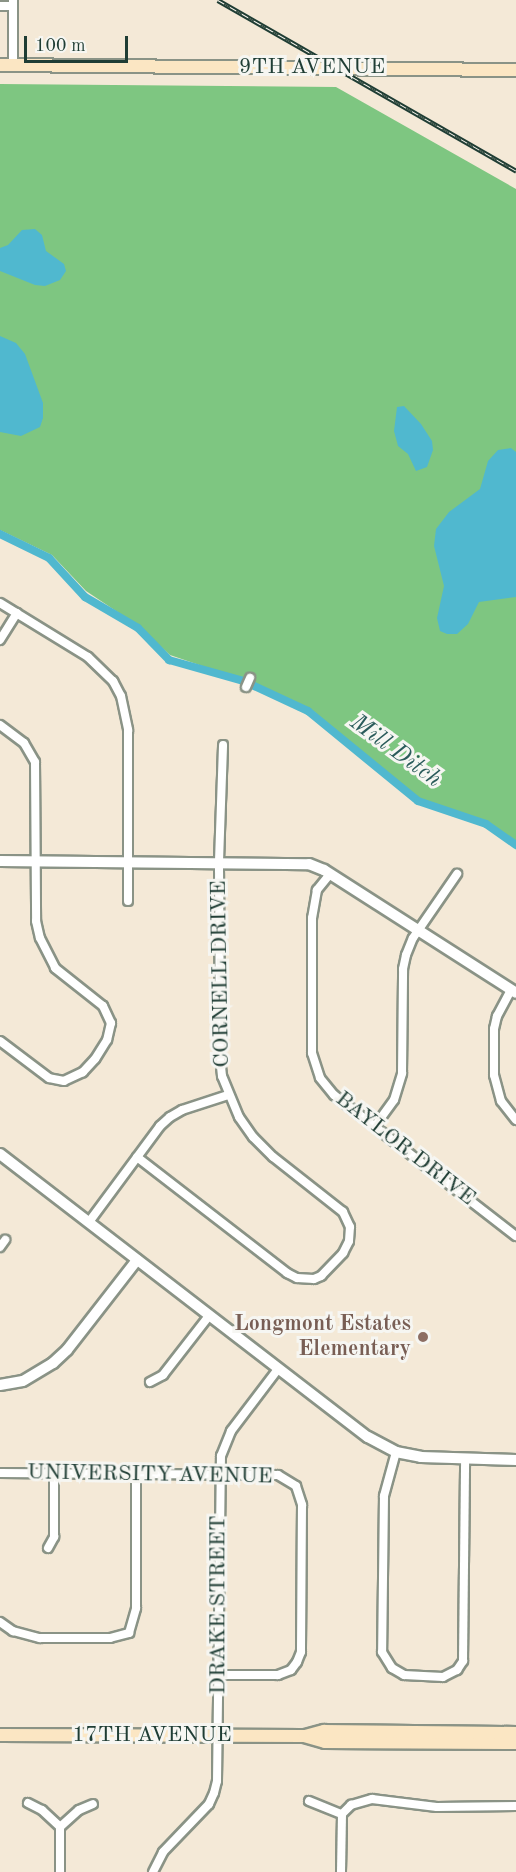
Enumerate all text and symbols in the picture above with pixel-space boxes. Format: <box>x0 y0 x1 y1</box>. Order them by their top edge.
scale bar <box>27 24 130 62</box>
text: 100 m <box>35 37 86 55</box>
street label: 9TH AVENUE <box>239 55 385 81</box>
water label: Mill Ditch <box>344 709 446 795</box>
street label: CORNELL DRIVE <box>206 880 236 1068</box>
street label: BAYLOR DRIVE <box>330 1086 480 1212</box>
place label: Longmont Estates Elementary <box>234 1311 411 1362</box>
marker: Longmont Estates Elementary <box>416 1330 430 1344</box>
street label: UNIVERSITY AVENUE <box>27 1460 273 1490</box>
street label: DRAKE STREET <box>206 1516 232 1694</box>
street label: 17TH AVENUE <box>72 1723 232 1749</box>

